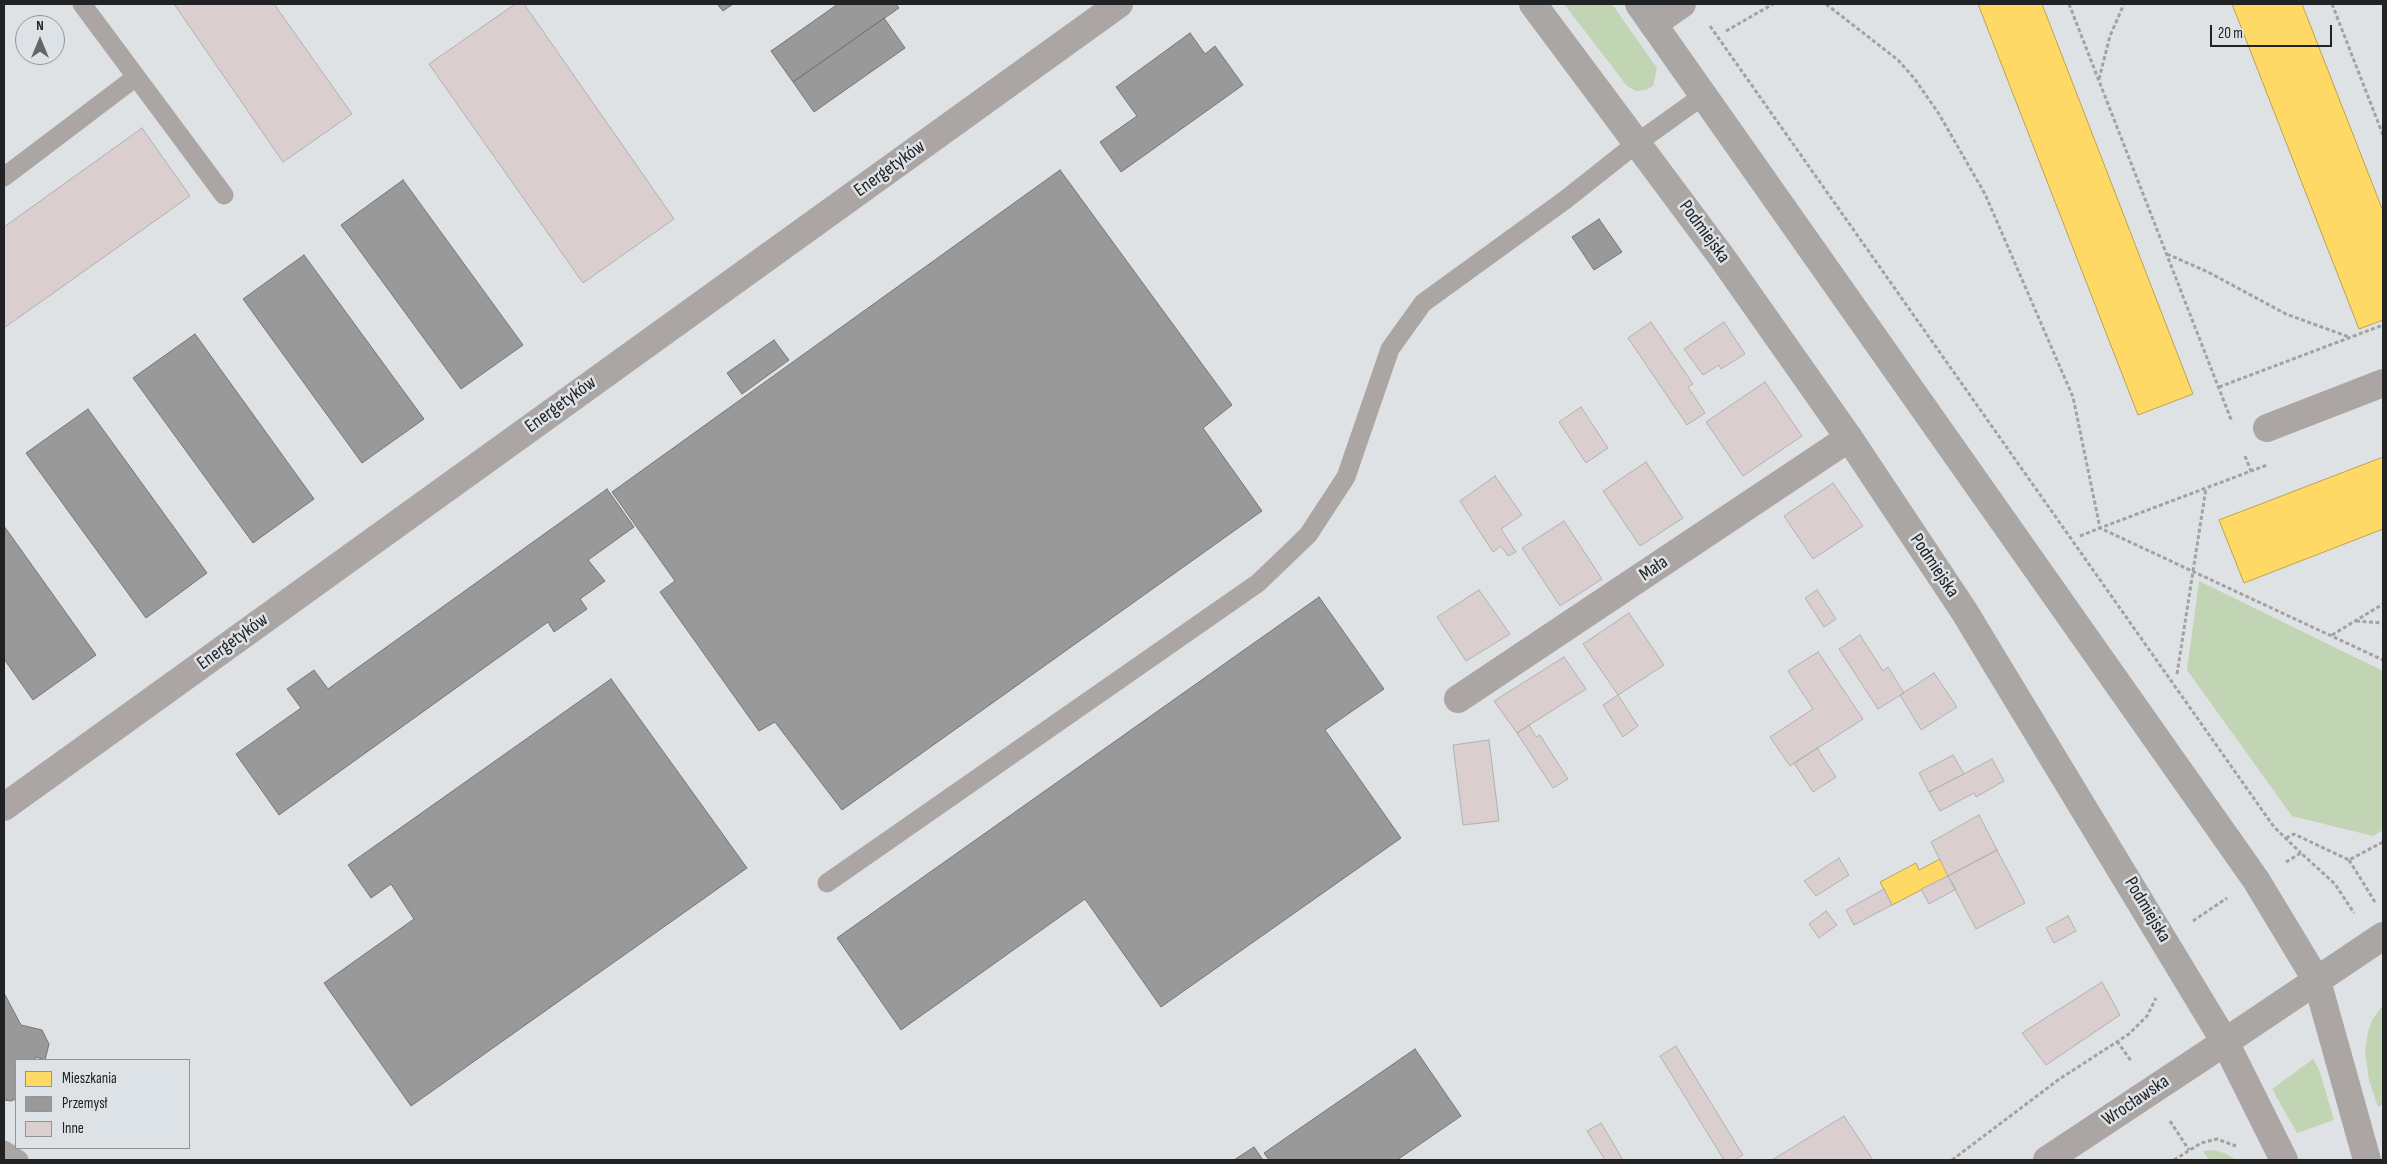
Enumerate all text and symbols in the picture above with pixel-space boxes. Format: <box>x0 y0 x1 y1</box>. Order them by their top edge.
north arrow <box>15 15 65 65</box>
scale bar <box>2212 15 2334 47</box>
text: N <box>36 17 44 34</box>
text: 20 m <box>2218 24 2243 43</box>
street label: Energetyków <box>850 136 930 202</box>
street label: Podmiejska <box>1674 196 1734 268</box>
street label: Energetyków <box>521 372 601 438</box>
street label: Podmiejska <box>1904 530 1964 602</box>
street label: Mała <box>1635 551 1673 587</box>
street label: Energetyków <box>193 609 273 675</box>
street label: Podmiejska <box>2119 873 2175 947</box>
legend <box>15 1059 190 1149</box>
text: Mieszkania <box>62 1069 117 1088</box>
street label: Wrocławska <box>2098 1070 2174 1132</box>
text: Przemysł <box>62 1094 107 1113</box>
text: Inne <box>62 1119 84 1138</box>

